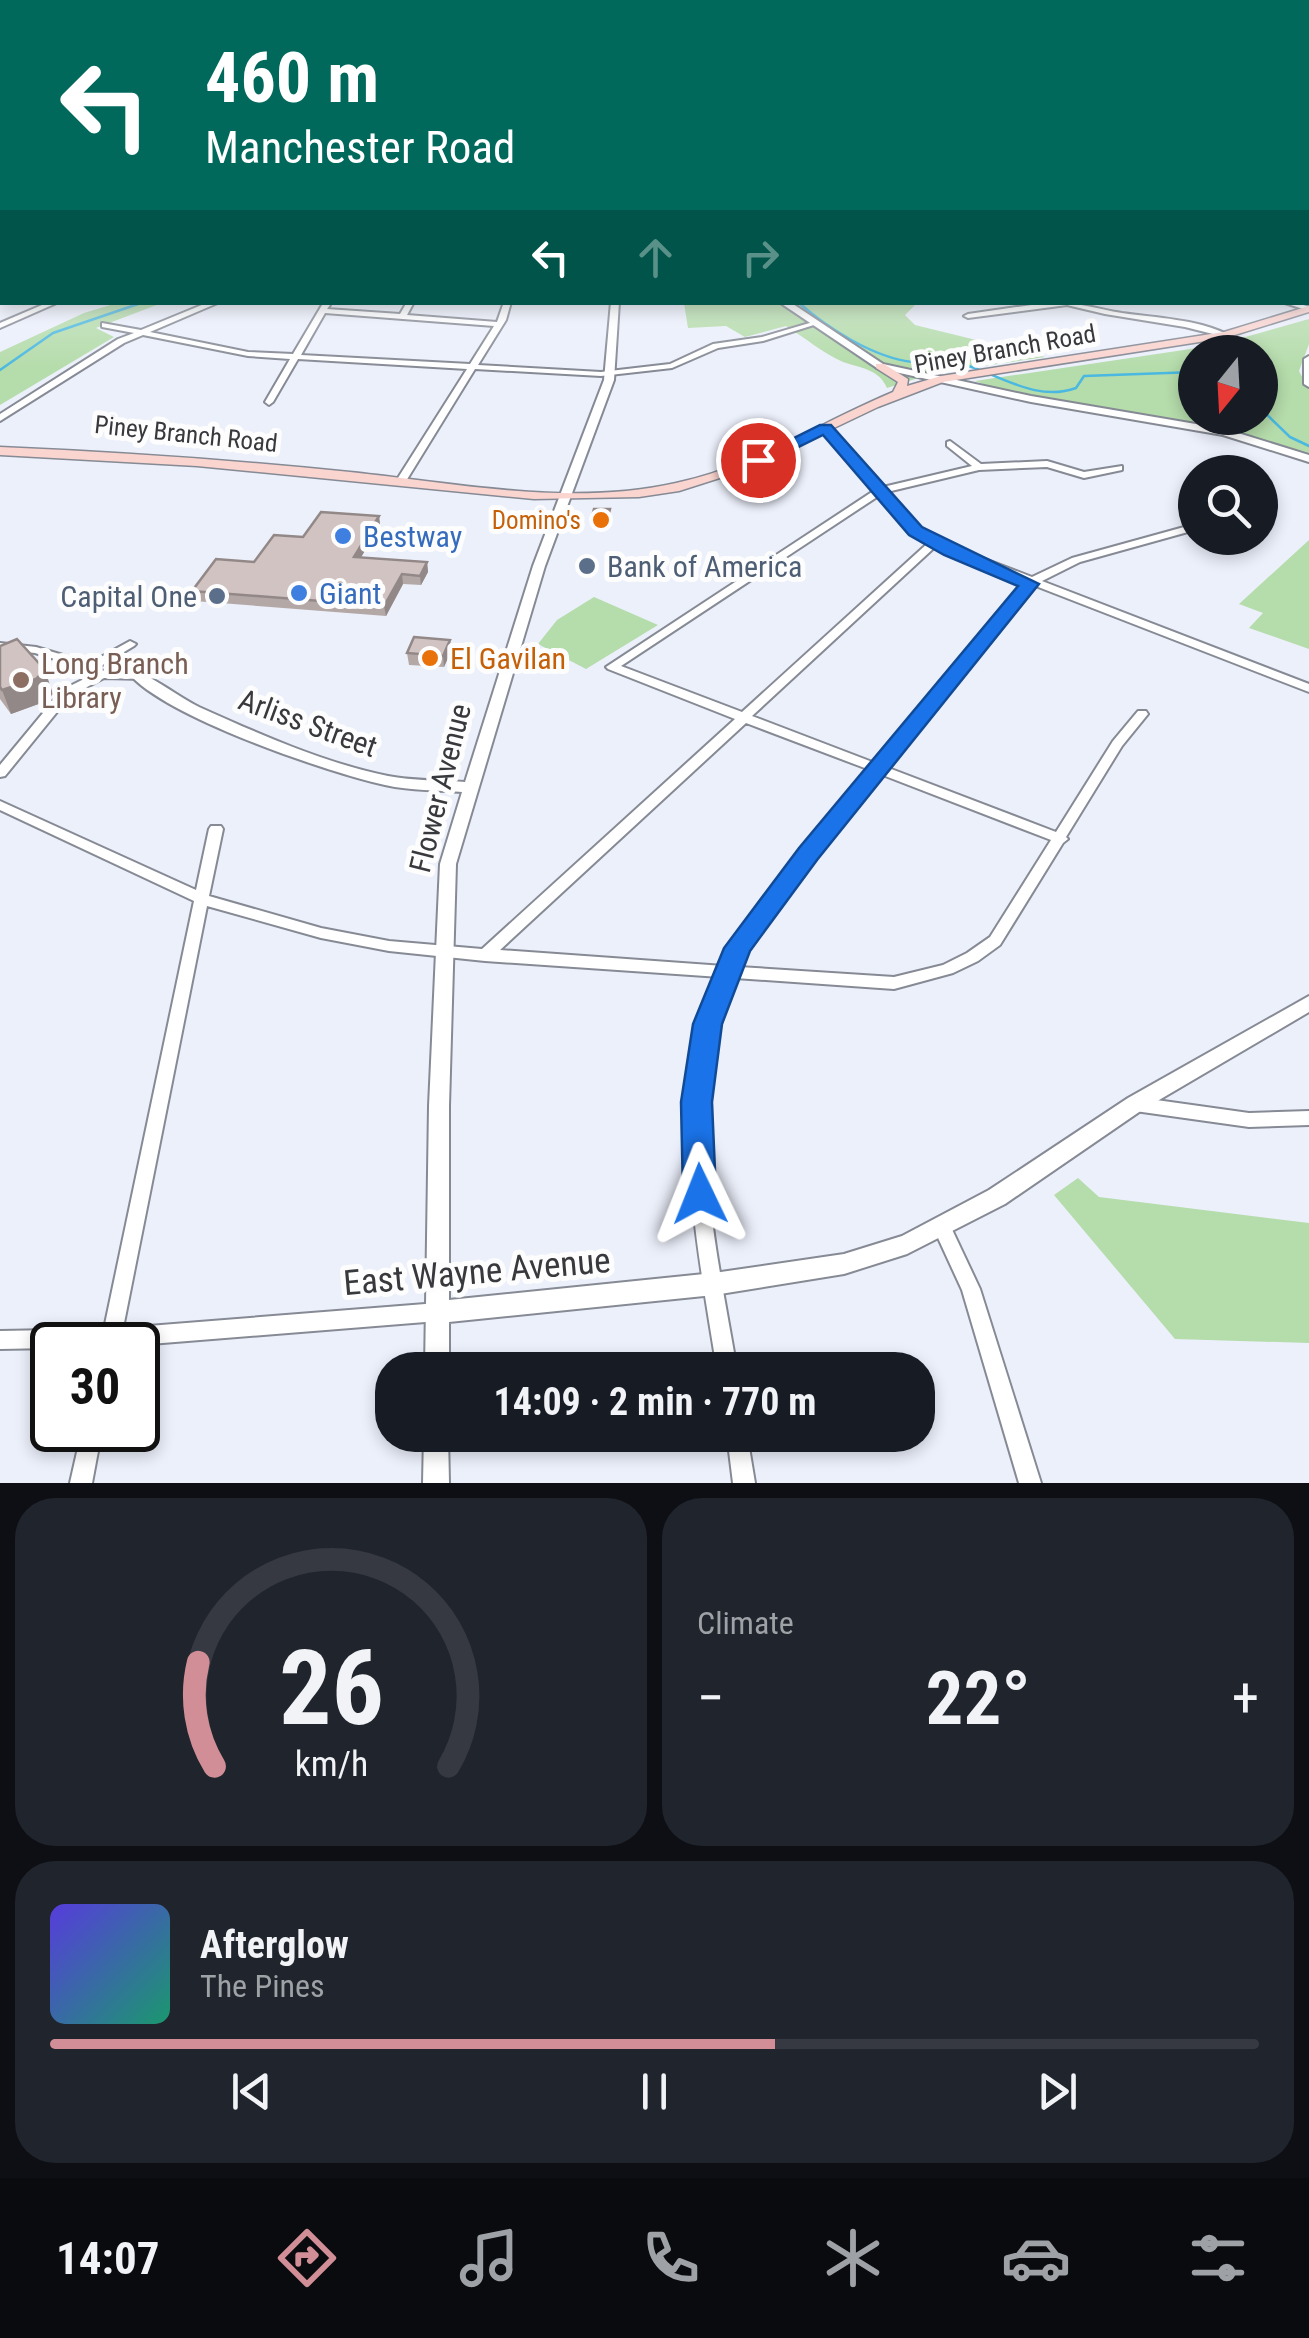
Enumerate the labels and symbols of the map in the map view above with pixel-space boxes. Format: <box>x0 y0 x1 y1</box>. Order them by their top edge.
street label: Piney Branch Road <box>912 319 1098 379</box>
north arrow <box>1178 335 1278 435</box>
street label: Piney Branch Road <box>93 410 279 458</box>
pin <box>716 418 801 503</box>
place label: Domino's <box>492 506 581 535</box>
marker: Domino's <box>590 509 612 531</box>
place label: Bestway <box>363 519 462 554</box>
marker: Bestway <box>332 525 354 547</box>
place label: Bank of America <box>607 549 802 584</box>
marker: Bank of America <box>576 555 598 577</box>
place label: Giant <box>319 576 381 611</box>
place label: Capital One <box>60 579 197 614</box>
marker: Giant <box>288 582 310 604</box>
marker: Capital One <box>206 585 228 607</box>
place label: El Gavilan <box>450 641 566 676</box>
place label: Long Branch Library <box>41 646 189 715</box>
marker: El Gavilan <box>419 647 441 669</box>
marker: Long Branch Library <box>10 669 32 691</box>
street label: Arliss Street <box>234 682 382 764</box>
street label: Flower Avenue <box>402 700 478 876</box>
position arrow <box>648 1142 752 1246</box>
street label: East Wayne Avenue <box>342 1240 612 1304</box>
speed limit sign: 30 <box>30 1322 160 1452</box>

